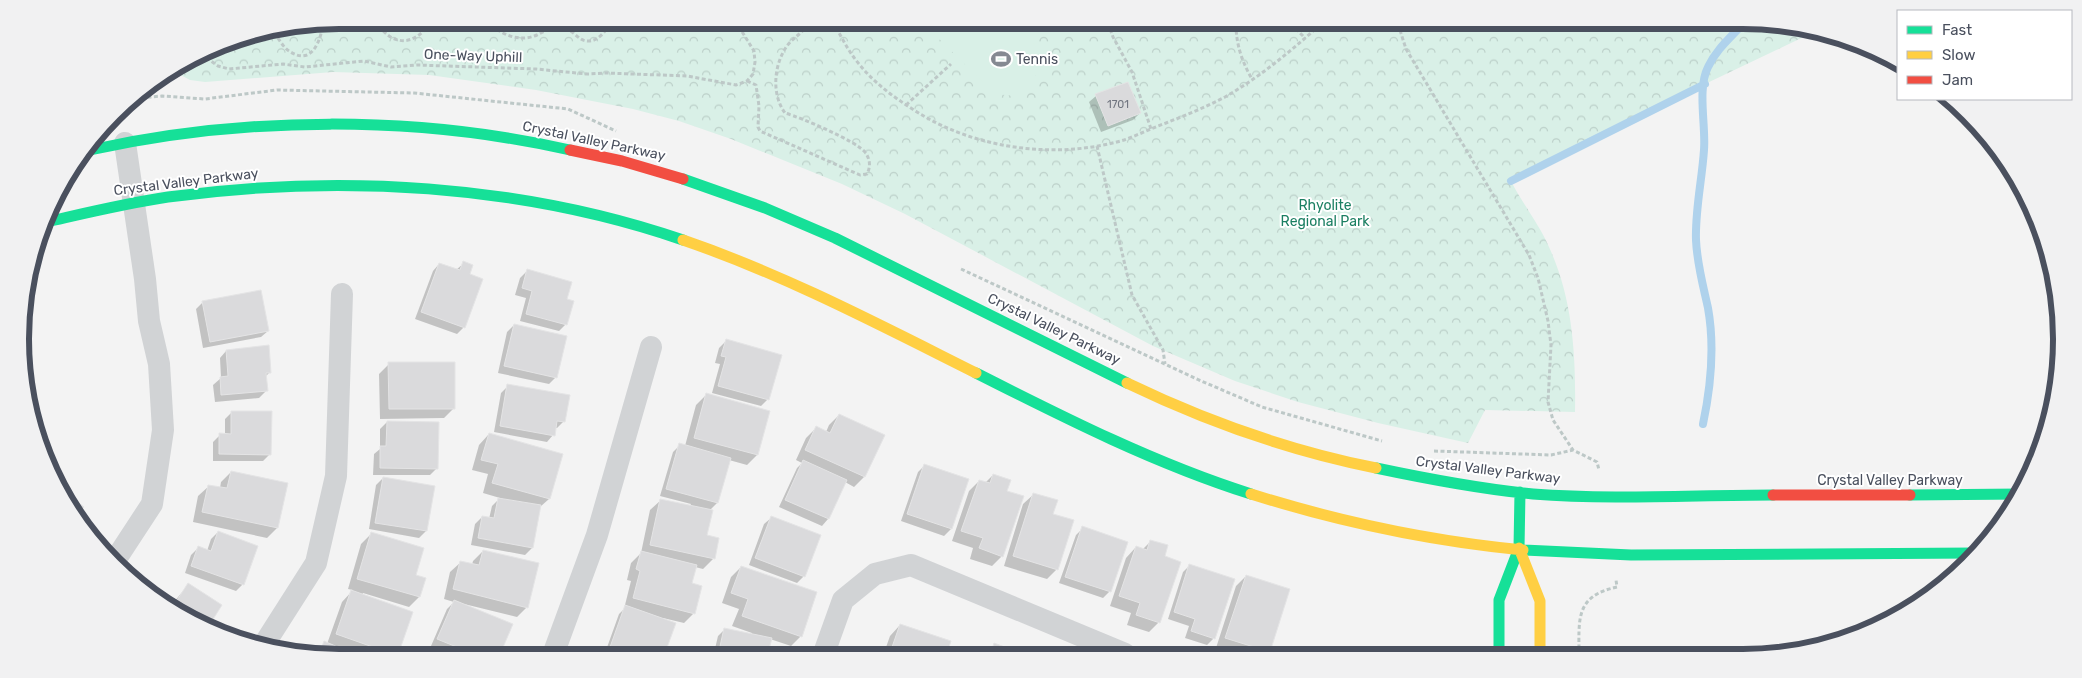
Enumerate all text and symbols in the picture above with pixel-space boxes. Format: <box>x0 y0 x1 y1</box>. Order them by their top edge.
legend <box>1897 10 2072 100</box>
text: Fast <box>1942 21 1972 39</box>
street label: One-Way Uphill <box>424 46 522 66</box>
text: Slow <box>1942 46 1975 64</box>
sports icon: Tennis <box>990 48 1012 70</box>
place label: Tennis <box>1016 51 1058 68</box>
text: Jam <box>1942 71 1973 89</box>
house number: 1701 <box>1107 98 1129 111</box>
street label: Crystal Valley Parkway <box>521 118 667 165</box>
street label: Crystal Valley Parkway <box>113 165 260 199</box>
park label: Rhyolite Regional Park <box>1281 197 1370 230</box>
street label: Crystal Valley Parkway <box>985 289 1123 369</box>
street label: Crystal Valley Parkway <box>1415 453 1562 487</box>
street label: Crystal Valley Parkway <box>1817 472 1963 489</box>

